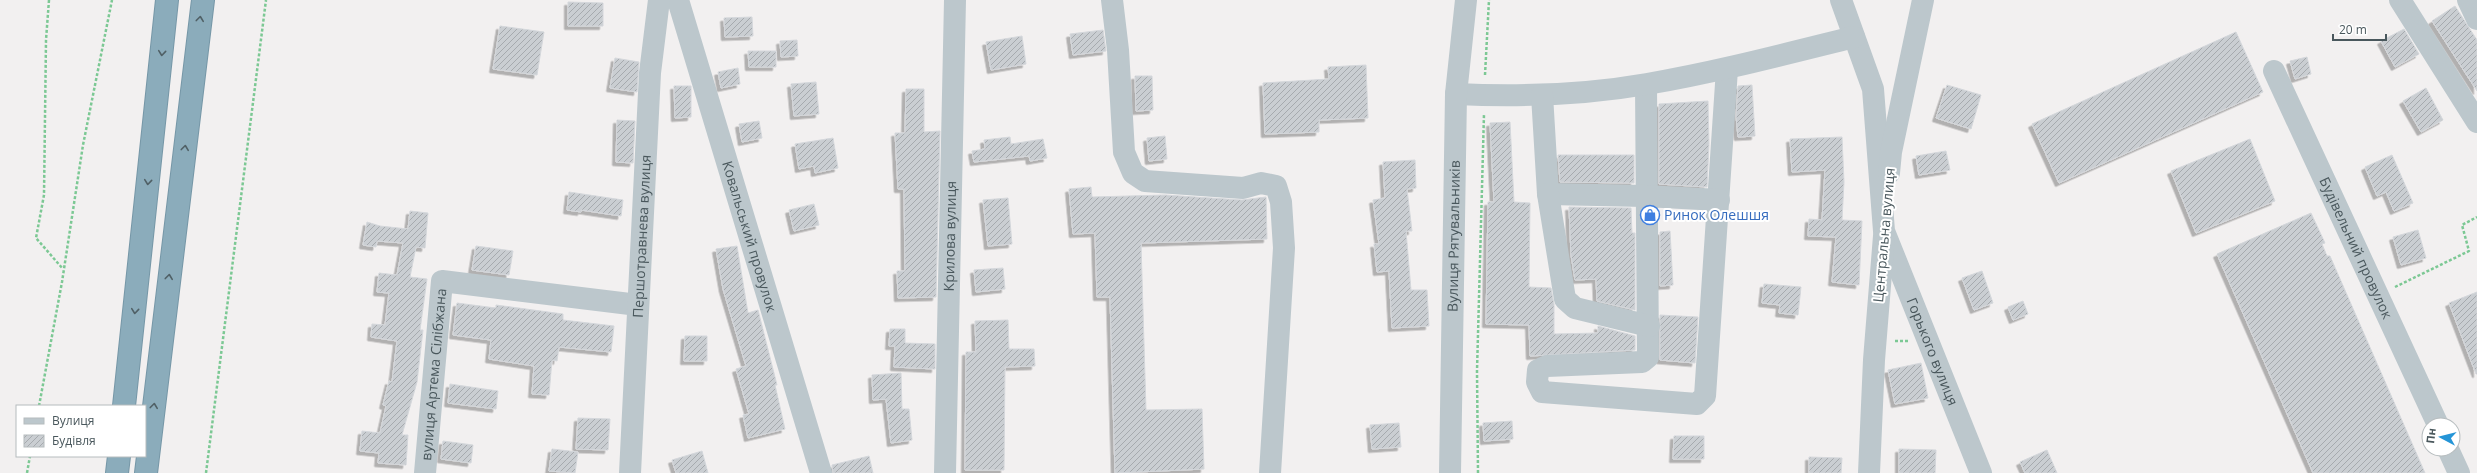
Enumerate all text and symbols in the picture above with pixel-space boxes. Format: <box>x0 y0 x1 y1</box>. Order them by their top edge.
one-way arrow <box>195 16 204 22</box>
scale bar <box>2333 16 2386 42</box>
text: 20 m <box>2339 21 2367 38</box>
one-way arrow <box>158 50 167 56</box>
one-way arrow <box>180 145 189 151</box>
street label: Першотравнева вулиця <box>628 154 655 318</box>
street label: Ковальський провулок <box>718 158 782 315</box>
street label: Вулиця Рятувальників <box>1443 160 1464 312</box>
street label: Центральна вулиця <box>1868 167 1899 303</box>
street label: Будівельний провулок <box>2315 174 2398 322</box>
one-way arrow <box>144 179 153 185</box>
street label: Крилова вулиця <box>939 181 960 291</box>
shop icon: Ринок Олешшя <box>1639 204 1661 226</box>
place label: Ринок Олешшя <box>1664 205 1769 224</box>
one-way arrow <box>164 274 173 280</box>
street label: вулиця Артема Сілібжана <box>416 287 450 461</box>
street label: Горького вулиця <box>1903 295 1963 408</box>
one-way arrow <box>131 308 140 314</box>
one-way arrow <box>149 403 158 410</box>
legend <box>16 405 146 457</box>
text: Вулиця <box>52 412 94 429</box>
north arrow <box>2421 417 2461 457</box>
text: Пн <box>2422 427 2439 444</box>
text: Будівля <box>52 432 96 449</box>

